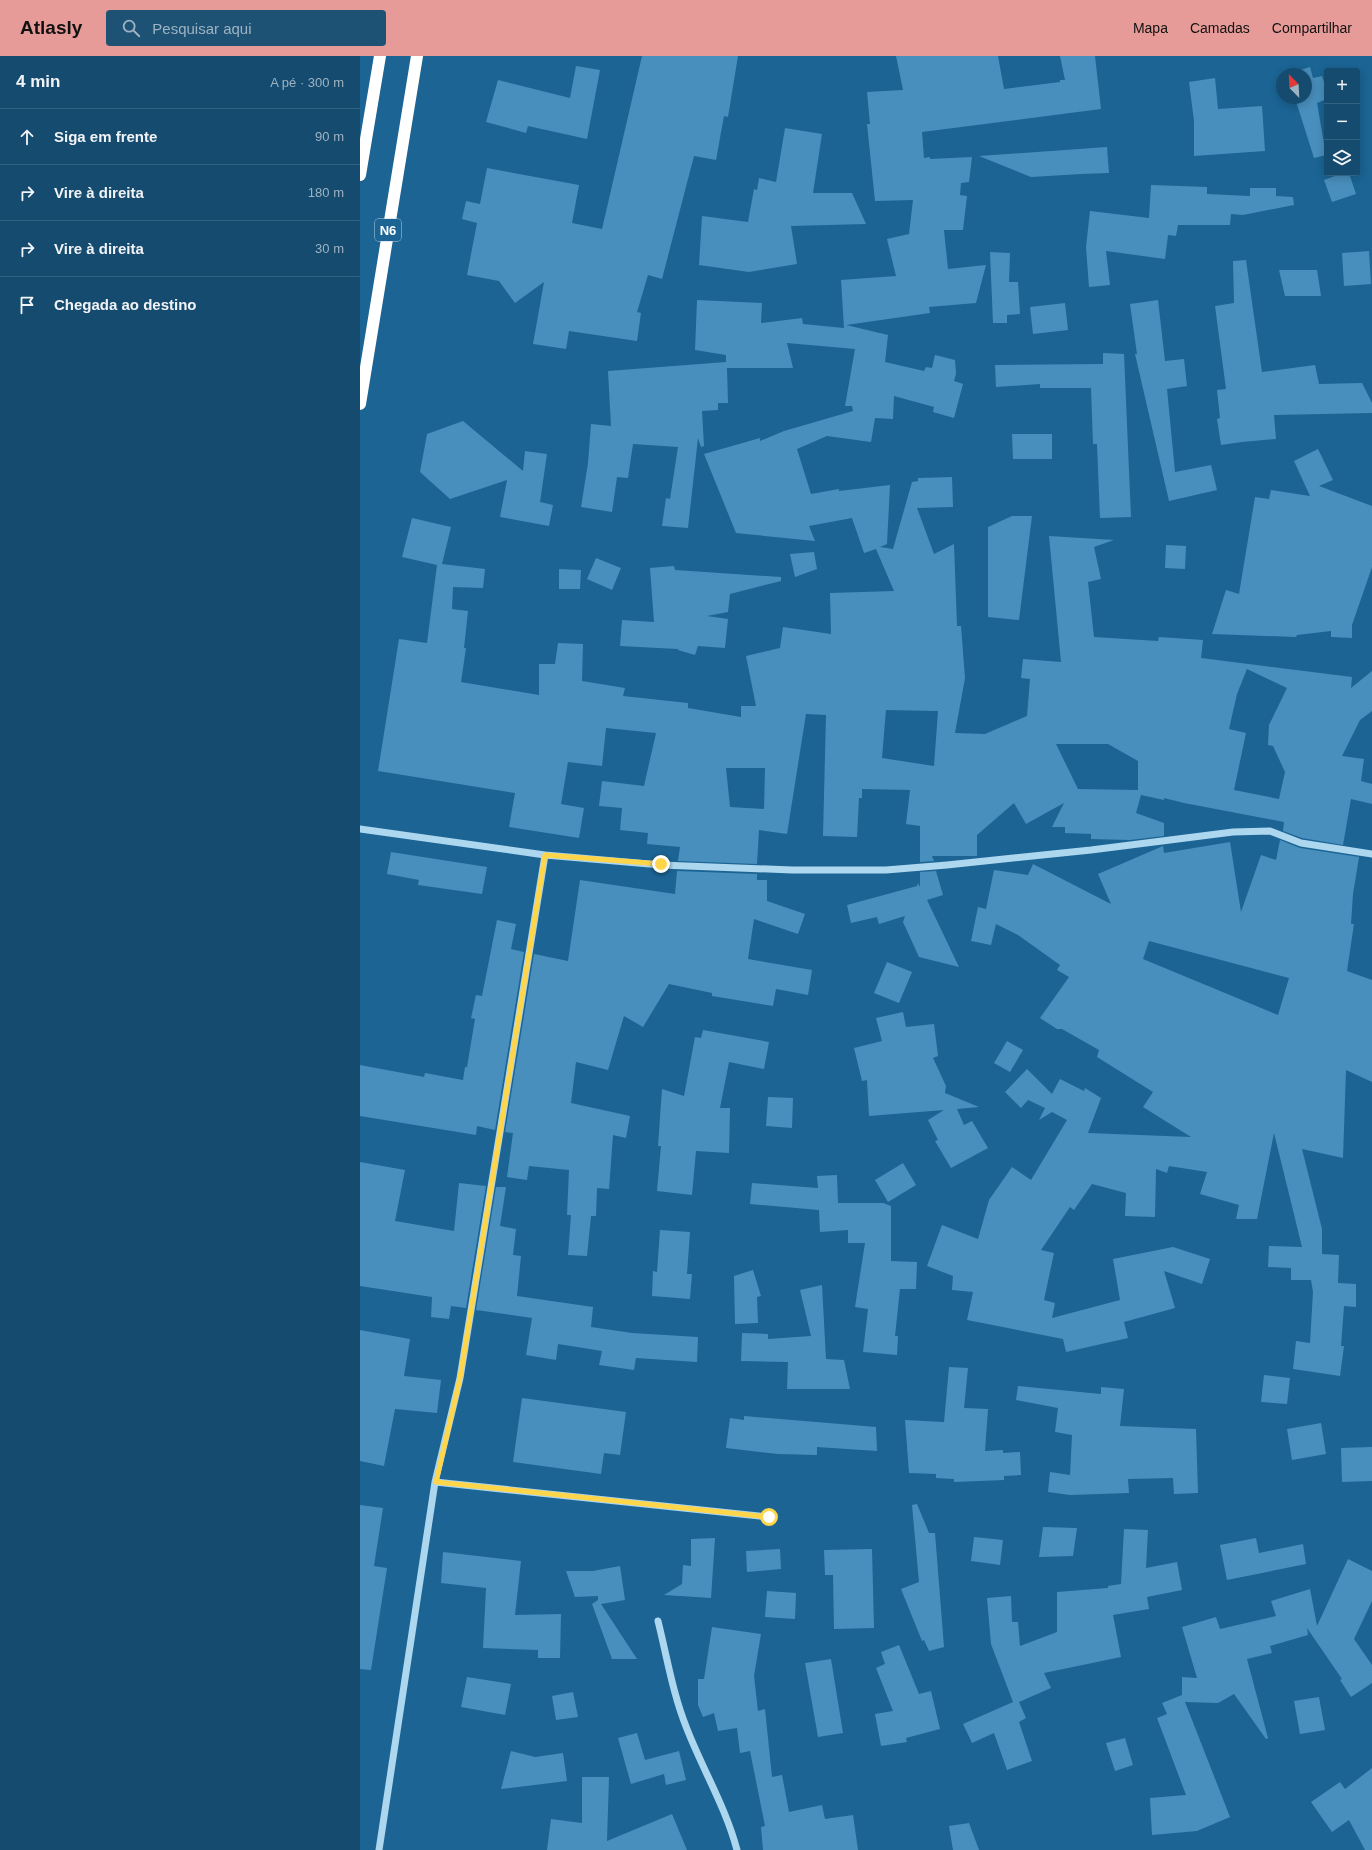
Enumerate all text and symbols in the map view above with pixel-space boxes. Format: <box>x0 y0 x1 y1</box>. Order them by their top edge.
search box <box>106 10 386 46</box>
text: Atlasly <box>20 17 82 38</box>
icon: search <box>120 17 142 39</box>
text: Pesquisar aqui <box>152 20 252 37</box>
text: Mapa <box>1133 20 1168 36</box>
text: Camadas <box>1190 20 1250 36</box>
text: Compartilhar <box>1272 20 1352 36</box>
north arrow <box>1276 68 1312 104</box>
map controls <box>1324 68 1360 176</box>
button: + <box>1324 68 1360 104</box>
text: 4 min <box>16 72 60 91</box>
text: A pé · 300 m <box>270 75 344 90</box>
button: − <box>1324 104 1360 140</box>
icon: ahead <box>16 126 38 148</box>
text: Siga em frente <box>54 128 157 145</box>
text: 90 m <box>315 129 344 144</box>
button: layers <box>1324 140 1360 176</box>
icon: right <box>16 182 38 204</box>
text: Vire à direita <box>54 184 144 201</box>
text: 180 m <box>308 185 344 200</box>
road number: N6 <box>375 219 401 241</box>
icon: right <box>16 238 38 260</box>
text: Vire à direita <box>54 240 144 257</box>
text: 30 m <box>315 241 344 256</box>
icon: arrive <box>16 294 38 316</box>
text: Chegada ao destino <box>54 296 197 313</box>
route end <box>652 855 670 873</box>
route start <box>760 1508 778 1526</box>

